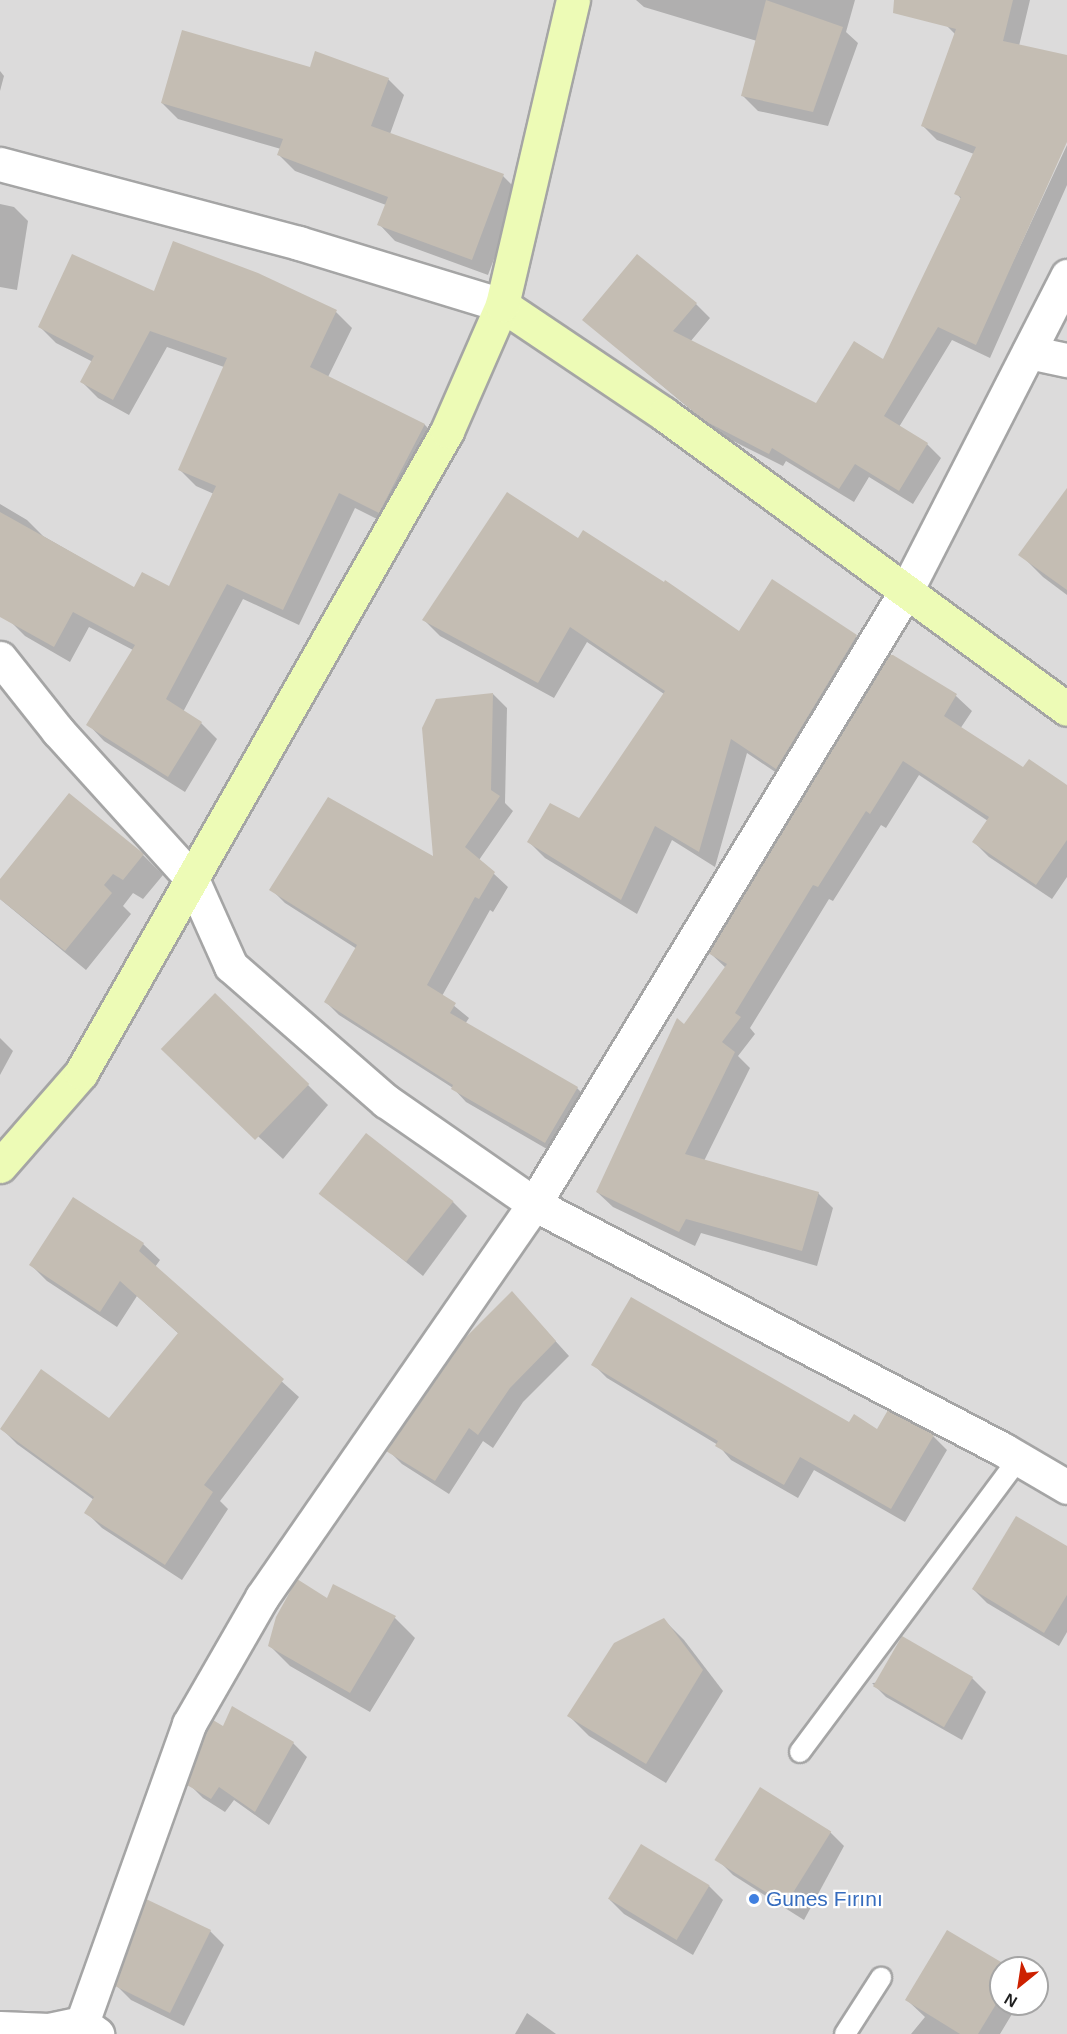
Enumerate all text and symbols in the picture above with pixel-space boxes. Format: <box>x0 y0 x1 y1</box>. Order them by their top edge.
place label: Gunes Fırını <box>766 1886 883 1912</box>
marker: Gunes Fırını <box>747 1892 761 1906</box>
north arrow <box>989 1956 1049 2016</box>
text: N <box>1001 1990 1020 2011</box>

